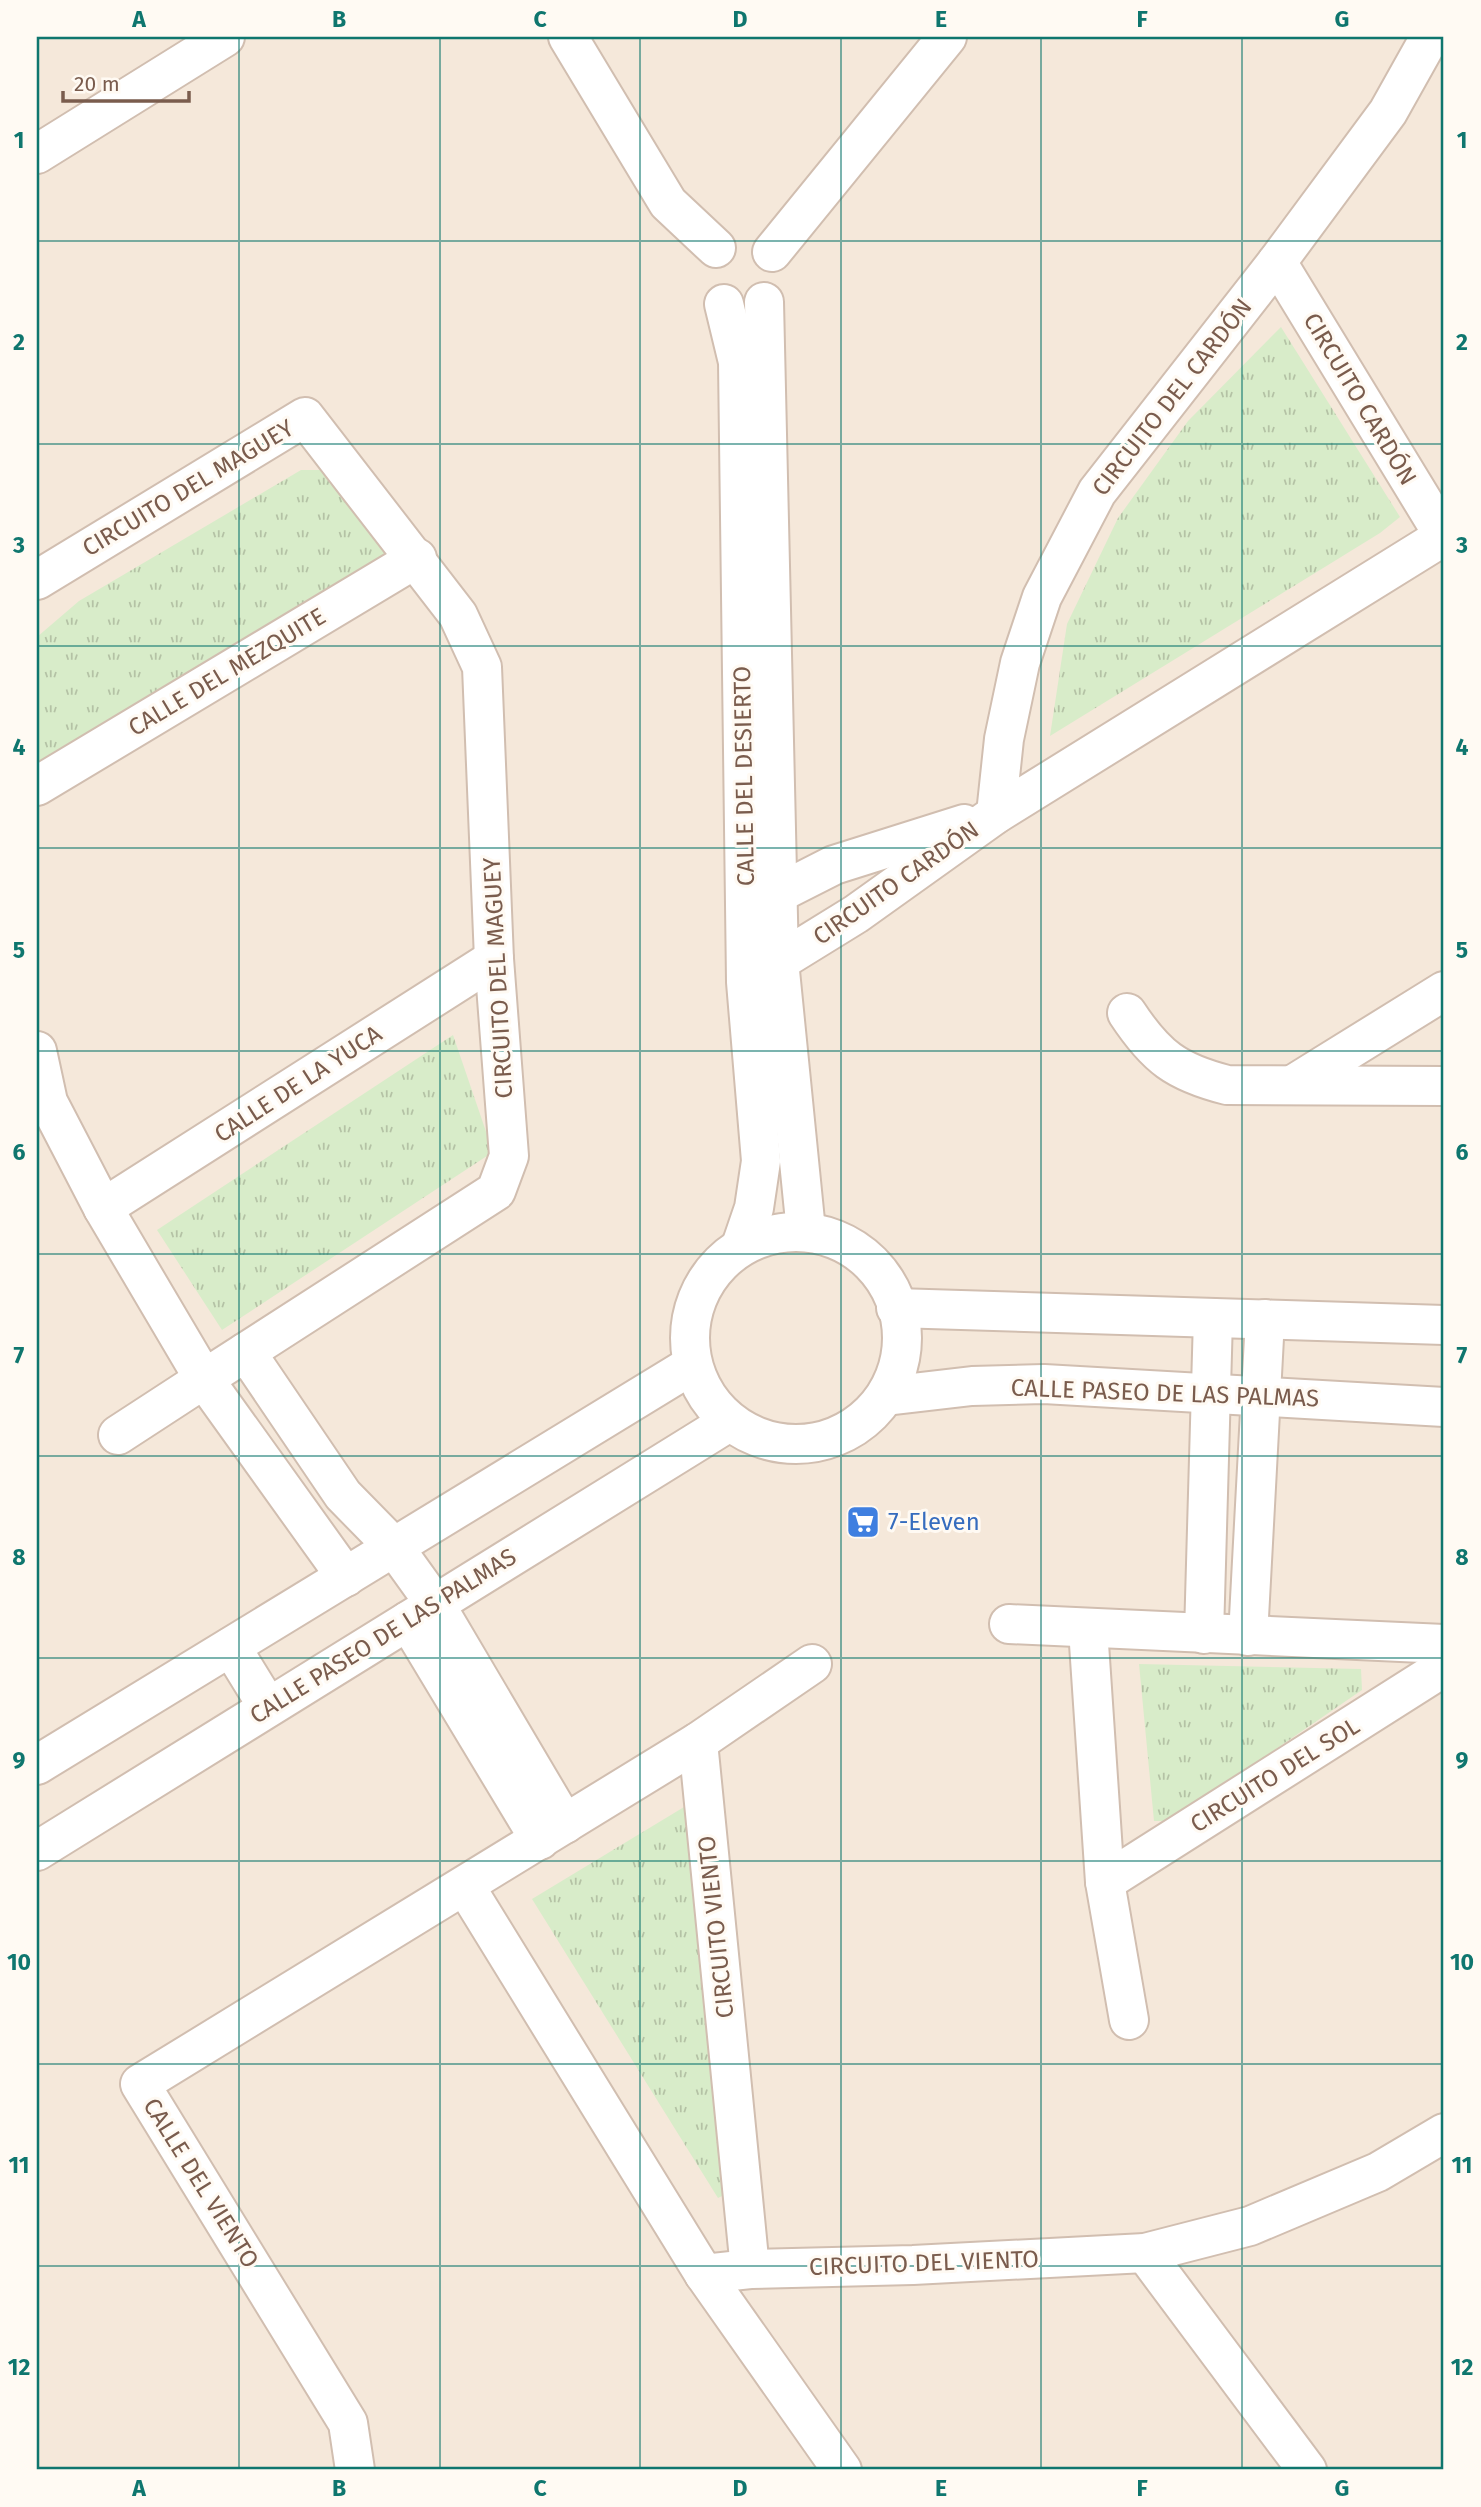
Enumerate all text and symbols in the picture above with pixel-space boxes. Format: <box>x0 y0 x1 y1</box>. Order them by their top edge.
text: A <box>131 5 146 33</box>
text: B <box>332 5 346 33</box>
text: C <box>533 5 547 33</box>
text: D <box>733 5 748 33</box>
text: E <box>935 5 947 33</box>
text: F <box>1136 5 1148 33</box>
text: G <box>1335 5 1349 33</box>
scale bar <box>63 60 189 104</box>
text: 20 m <box>74 71 120 97</box>
text: 1 <box>14 126 24 154</box>
text: 1 <box>1457 126 1467 154</box>
street label: CIRCUITO DEL CARDÓN <box>1086 292 1258 501</box>
street label: CIRCUITO CARDÓN <box>1298 307 1423 490</box>
text: 2 <box>13 328 25 356</box>
text: 2 <box>1456 328 1468 356</box>
street label: CIRCUITO DEL MAGUEY <box>77 413 299 562</box>
text: 3 <box>12 531 25 559</box>
text: 3 <box>1455 531 1468 559</box>
street label: CALLE DEL MEZQUITE <box>123 602 331 742</box>
street label: CALLE DEL DESIERTO <box>728 666 760 886</box>
text: 4 <box>13 733 26 761</box>
text: 4 <box>1456 733 1469 761</box>
street label: CIRCUITO CARDÓN <box>807 815 984 951</box>
street label: CIRCUITO DEL MAGUEY <box>478 856 518 1099</box>
text: 5 <box>13 936 25 964</box>
text: 5 <box>1456 936 1468 964</box>
street label: CALLE DE LA YUCA <box>209 1019 387 1148</box>
text: 6 <box>13 1138 26 1166</box>
text: 6 <box>1456 1138 1469 1166</box>
text: 7 <box>14 1341 25 1369</box>
text: 7 <box>1457 1341 1468 1369</box>
street label: CALLE PASEO DE LAS PALMAS <box>1010 1374 1320 1412</box>
supermarket icon: 7-Eleven <box>844 1503 882 1541</box>
place label: 7-Eleven <box>888 1508 980 1536</box>
street label: CALLE PASEO DE LAS PALMAS <box>245 1542 521 1730</box>
text: 8 <box>12 1543 26 1571</box>
text: 8 <box>1455 1543 1469 1571</box>
street label: CIRCUITO DEL SOL <box>1185 1712 1365 1838</box>
text: 9 <box>13 1746 26 1774</box>
text: 9 <box>1456 1746 1469 1774</box>
street label: CIRCUITO VIENTO <box>692 1834 740 2020</box>
text: 10 <box>7 1948 31 1976</box>
text: 10 <box>1450 1948 1474 1976</box>
street label: CALLE DEL VIENTO <box>138 2093 264 2273</box>
text: 11 <box>9 2151 29 2179</box>
text: 11 <box>1452 2151 1472 2179</box>
street label: CIRCUITO DEL VIENTO <box>809 2245 1039 2281</box>
text: 12 <box>8 2353 30 2381</box>
text: 12 <box>1451 2353 1473 2381</box>
text: A <box>131 2474 146 2502</box>
text: B <box>332 2474 346 2502</box>
text: C <box>533 2474 547 2502</box>
text: D <box>733 2474 748 2502</box>
text: E <box>935 2474 947 2502</box>
text: F <box>1136 2474 1148 2502</box>
text: G <box>1335 2474 1349 2502</box>

